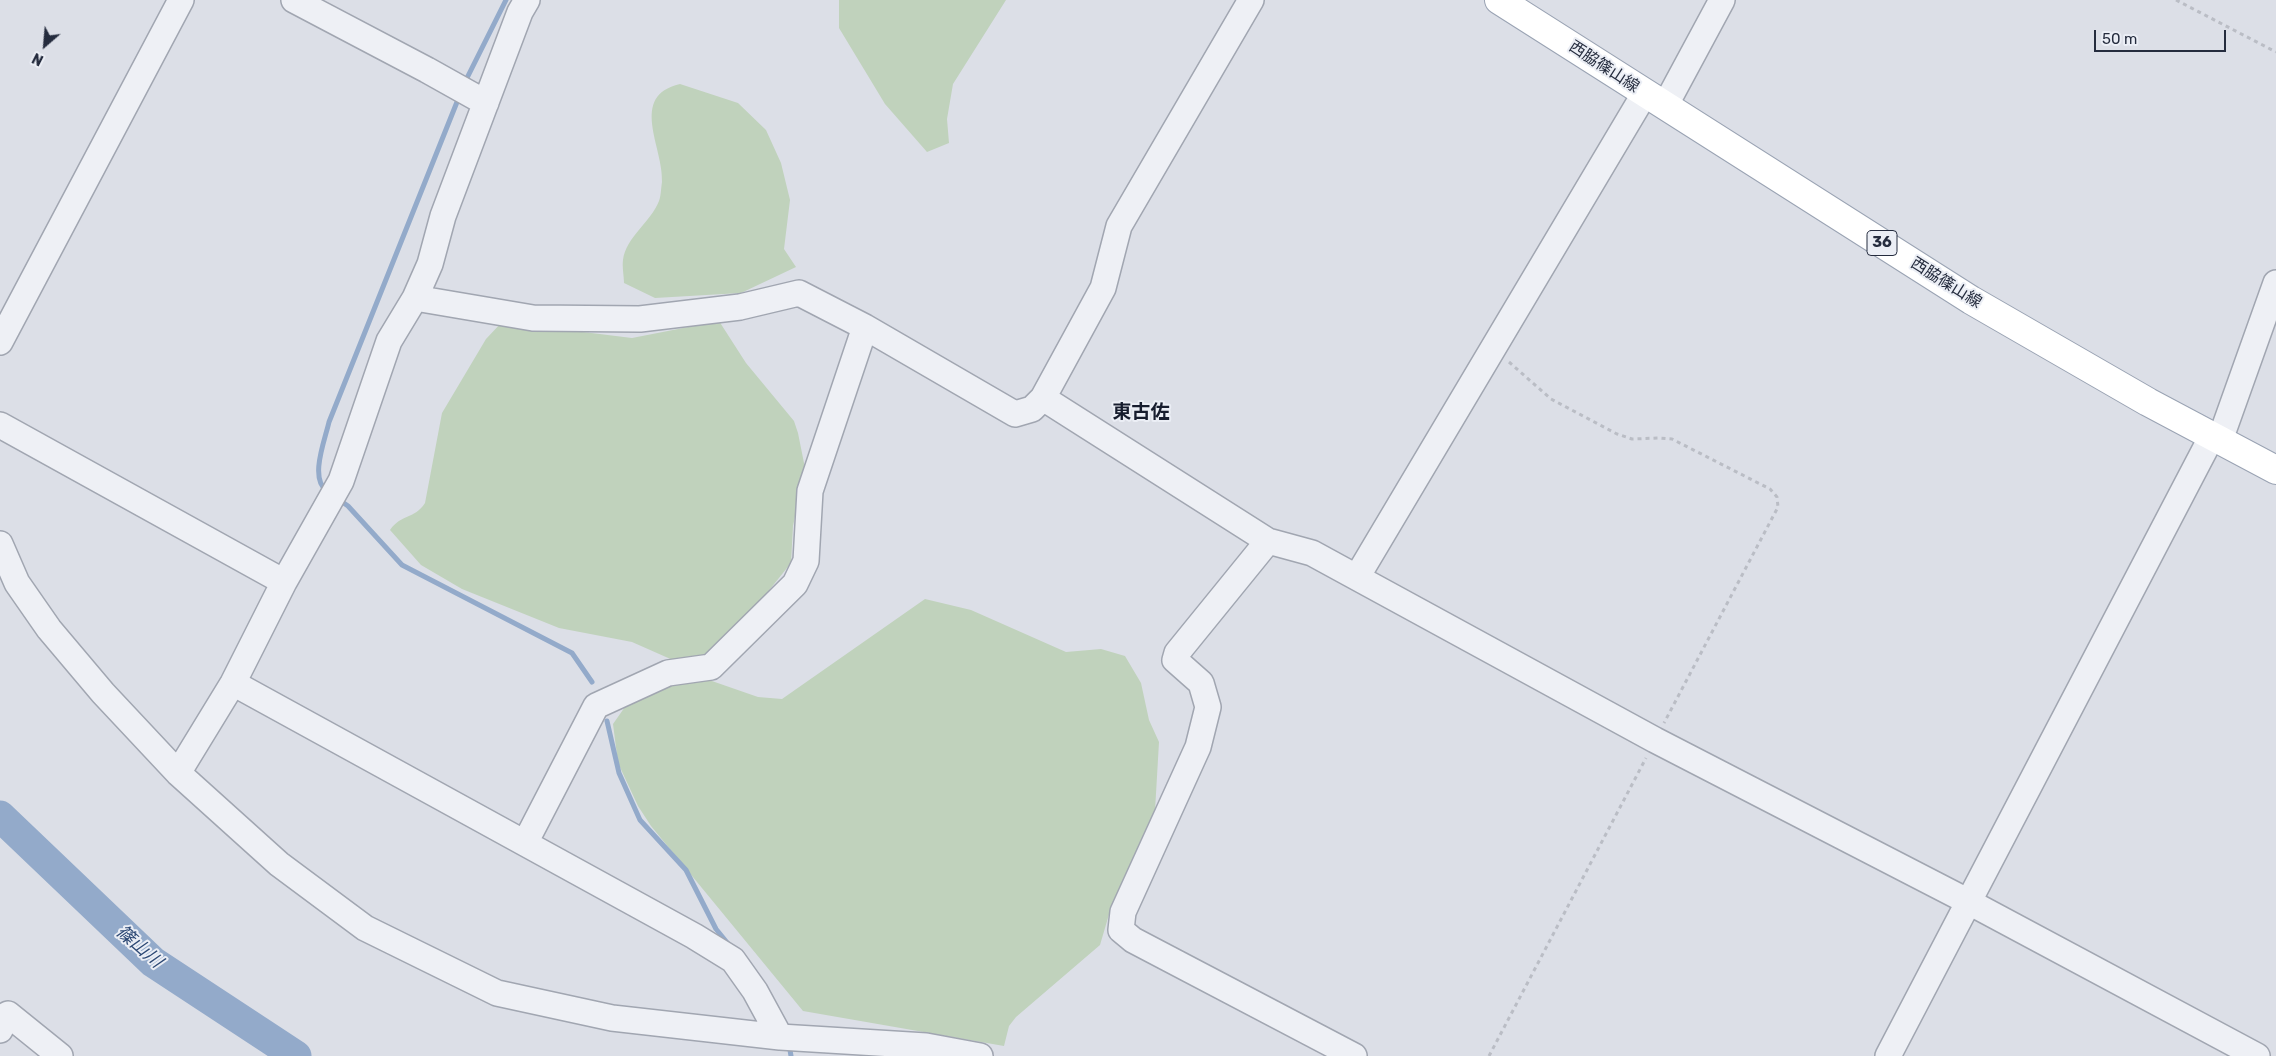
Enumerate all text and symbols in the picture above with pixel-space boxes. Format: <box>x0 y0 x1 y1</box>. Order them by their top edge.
north arrow <box>20 20 70 70</box>
scale bar <box>2096 20 2228 52</box>
text: 50 m <box>2102 30 2137 48</box>
street label: 西脇篠山線 <box>1565 37 1643 97</box>
text: N <box>30 49 46 69</box>
road number: 36 <box>1867 230 1897 256</box>
street label: 西脇篠山線 <box>1907 254 1985 312</box>
district label: 東古佐 <box>1113 402 1169 424</box>
water label: 篠山川 <box>112 921 166 973</box>

